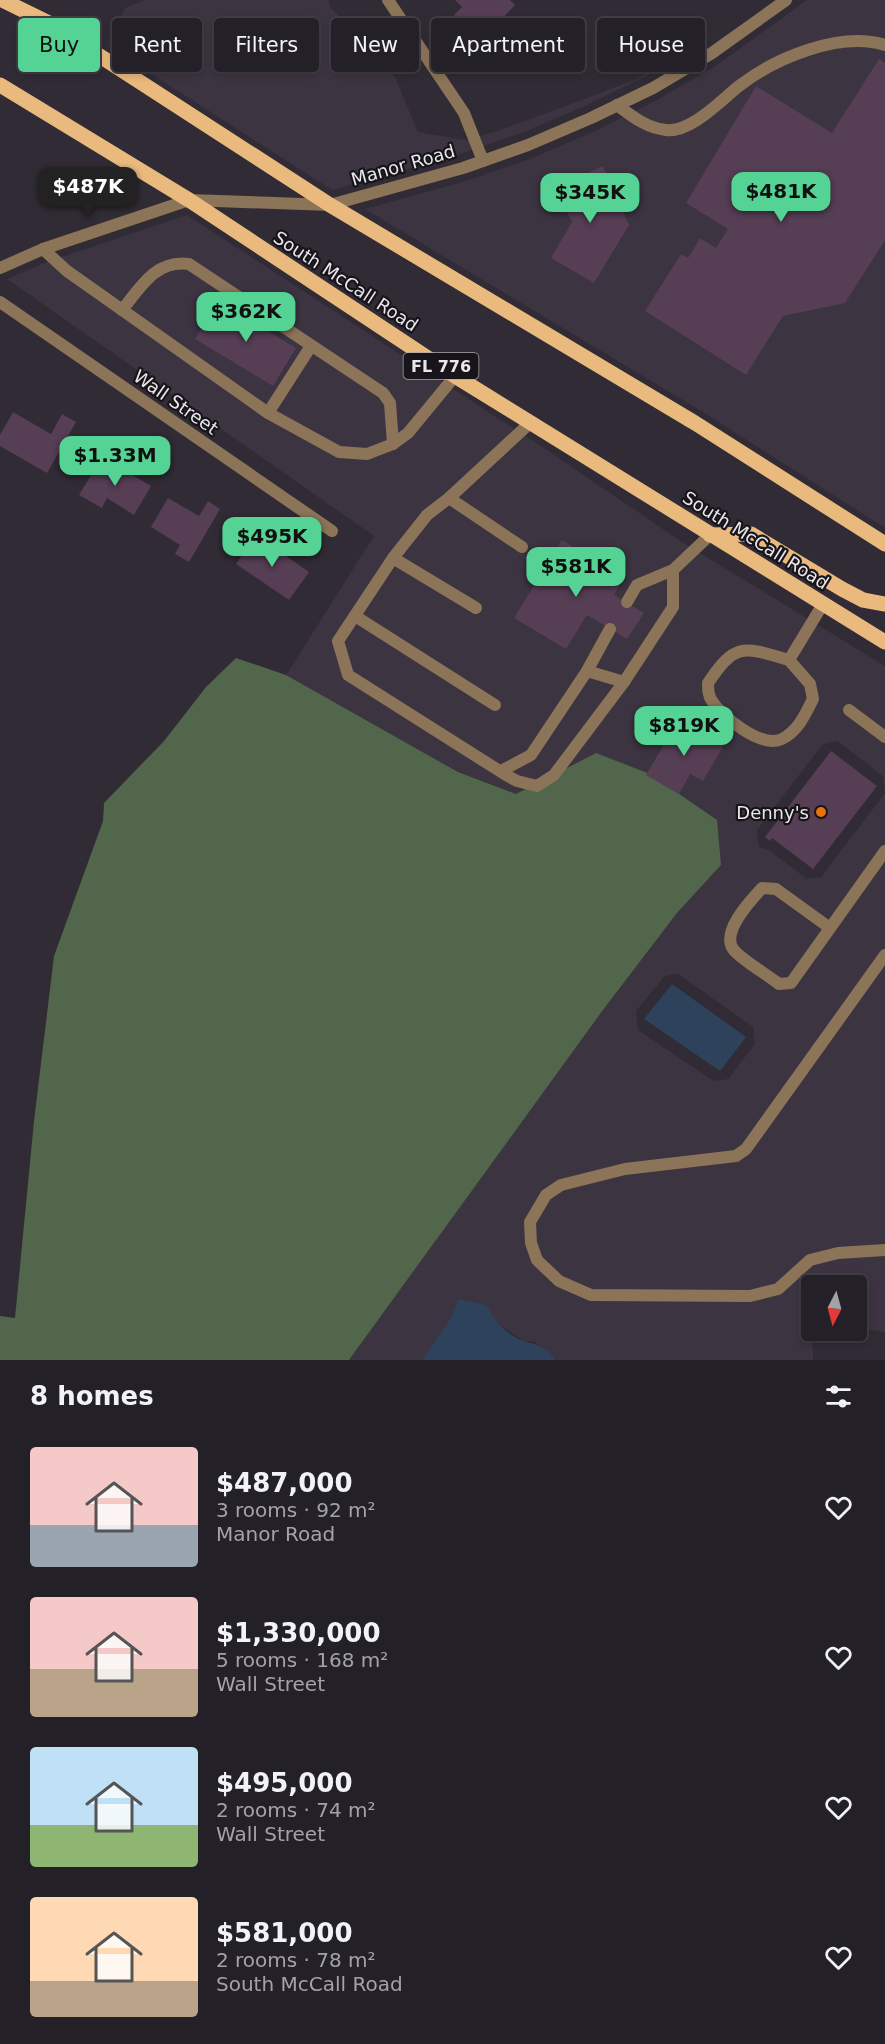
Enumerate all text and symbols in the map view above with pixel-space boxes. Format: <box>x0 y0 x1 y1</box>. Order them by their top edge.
chip: Buy <box>18 18 100 72</box>
chip: Rent <box>112 18 202 72</box>
chip: Filters <box>214 18 319 72</box>
chip: New <box>331 18 419 72</box>
chip: Apartment <box>431 18 585 72</box>
chip: House <box>597 18 705 72</box>
street label: Manor Road <box>349 140 457 190</box>
pin: $487K <box>46 167 130 218</box>
pin: $481K <box>739 172 823 223</box>
pin: $345K <box>548 173 632 224</box>
text: $487K <box>52 174 124 198</box>
text: $481K <box>745 179 817 203</box>
text: $345K <box>554 180 626 204</box>
street label: South McCall Road <box>270 226 422 336</box>
pin: $362K <box>204 292 288 343</box>
text: $362K <box>210 299 282 323</box>
road number: FL 776 <box>404 353 478 379</box>
street label: Wall Street <box>130 365 222 439</box>
pin: $1.33M <box>66 436 164 487</box>
text: $1.33M <box>73 443 157 467</box>
street label: South McCall Road <box>679 487 833 593</box>
pin: $495K <box>230 517 314 568</box>
text: $495K <box>236 524 308 548</box>
pin: $581K <box>534 547 618 598</box>
text: $581K <box>540 554 612 578</box>
pin: $819K <box>642 706 726 757</box>
text: $819K <box>648 713 720 737</box>
place label: Denny's <box>736 802 809 823</box>
marker: Denny's <box>814 805 828 819</box>
north arrow <box>801 1275 867 1341</box>
map controls <box>801 1275 867 1341</box>
icon: filters <box>822 1380 855 1413</box>
text: 8 homes <box>30 1381 154 1411</box>
text: $487,000 <box>216 1468 353 1498</box>
icon: home <box>78 1471 150 1543</box>
icon: heart <box>822 1491 855 1524</box>
text: 3 rooms · 92 m² <box>216 1498 376 1522</box>
text: Manor Road <box>216 1522 335 1546</box>
text: $1,330,000 <box>216 1618 380 1648</box>
icon: home <box>78 1621 150 1693</box>
icon: heart <box>822 1641 855 1674</box>
text: 5 rooms · 168 m² <box>216 1648 388 1672</box>
text: Wall Street <box>216 1672 325 1696</box>
text: $495,000 <box>216 1768 353 1798</box>
icon: home <box>78 1771 150 1843</box>
icon: heart <box>822 1791 855 1824</box>
text: 2 rooms · 74 m² <box>216 1798 376 1822</box>
text: Wall Street <box>216 1822 325 1846</box>
text: $581,000 <box>216 1918 353 1948</box>
icon: home <box>78 1921 150 1993</box>
icon: heart <box>822 1941 855 1974</box>
text: 2 rooms · 78 m² <box>216 1948 376 1972</box>
text: South McCall Road <box>216 1972 403 1996</box>

